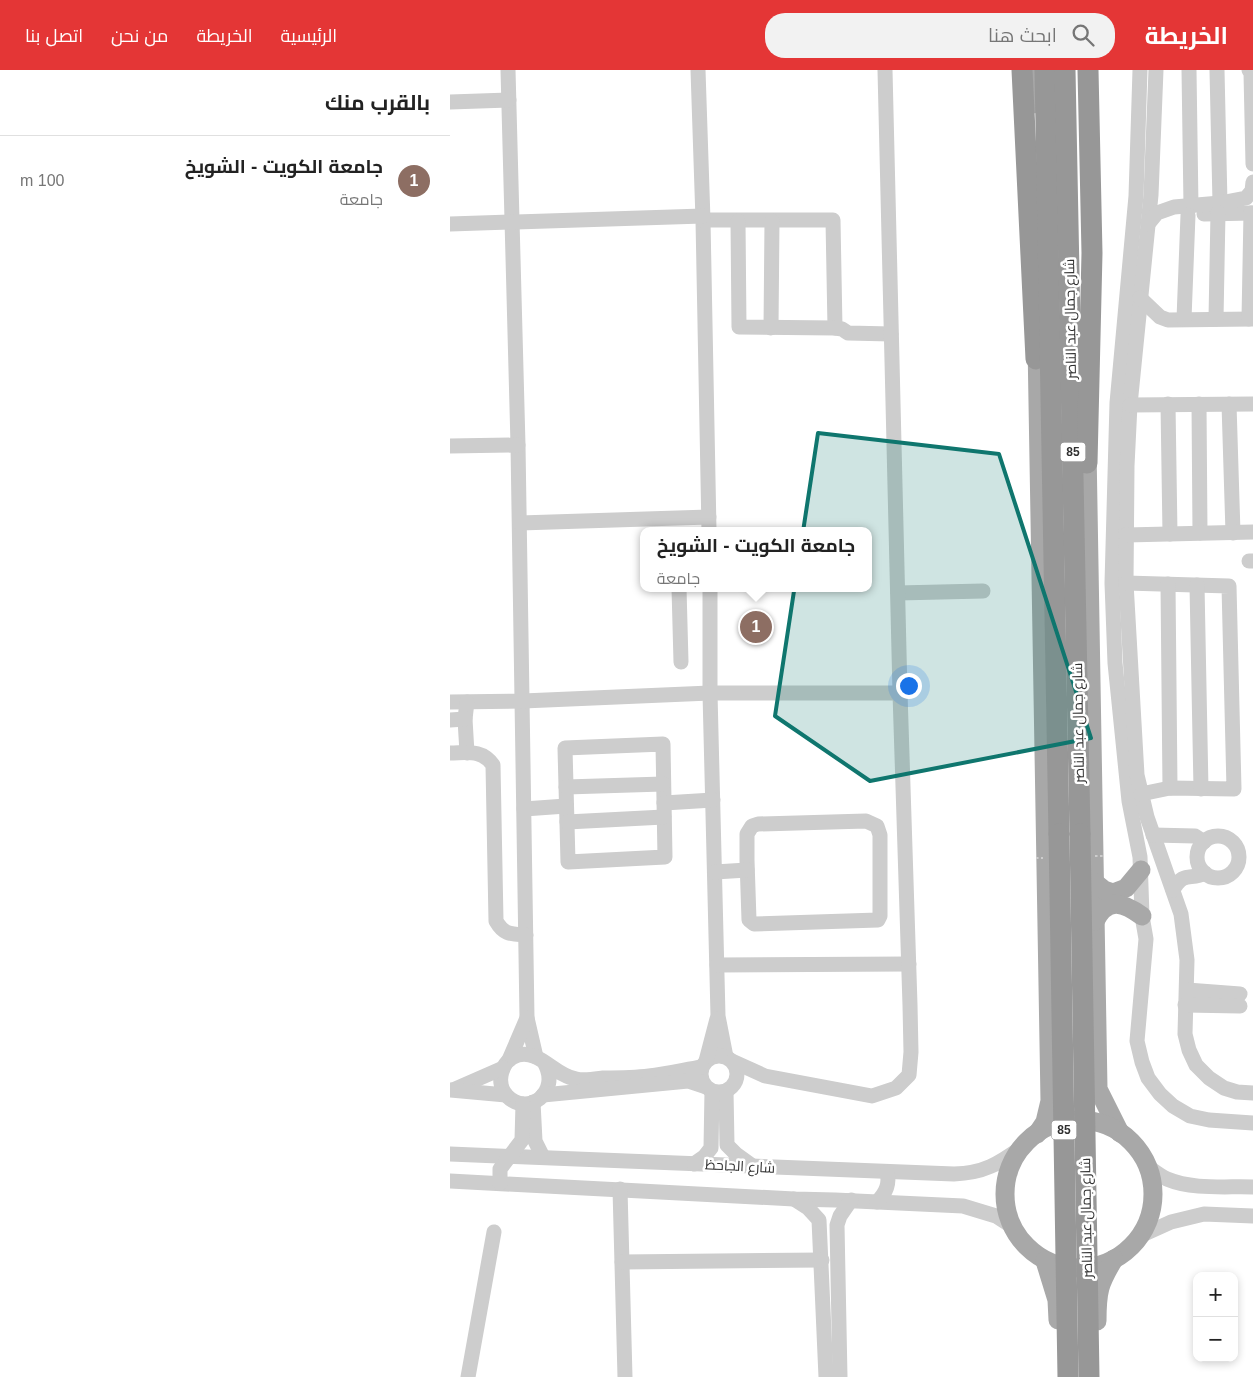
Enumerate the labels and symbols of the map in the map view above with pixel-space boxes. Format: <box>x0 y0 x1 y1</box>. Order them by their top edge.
street label: شارع جمال عبد الناصر <box>1061 259 1080 380</box>
road number: 85 <box>1060 442 1086 462</box>
pin: 1 <box>740 608 772 646</box>
street label: شارع جمال عبد الناصر <box>1069 663 1088 784</box>
your location <box>896 673 922 699</box>
road number: 85 <box>1052 1120 1076 1140</box>
street label: شارع الجاحظ <box>705 1156 775 1177</box>
street label: شارع جمال عبد الناصر <box>1077 1158 1096 1279</box>

